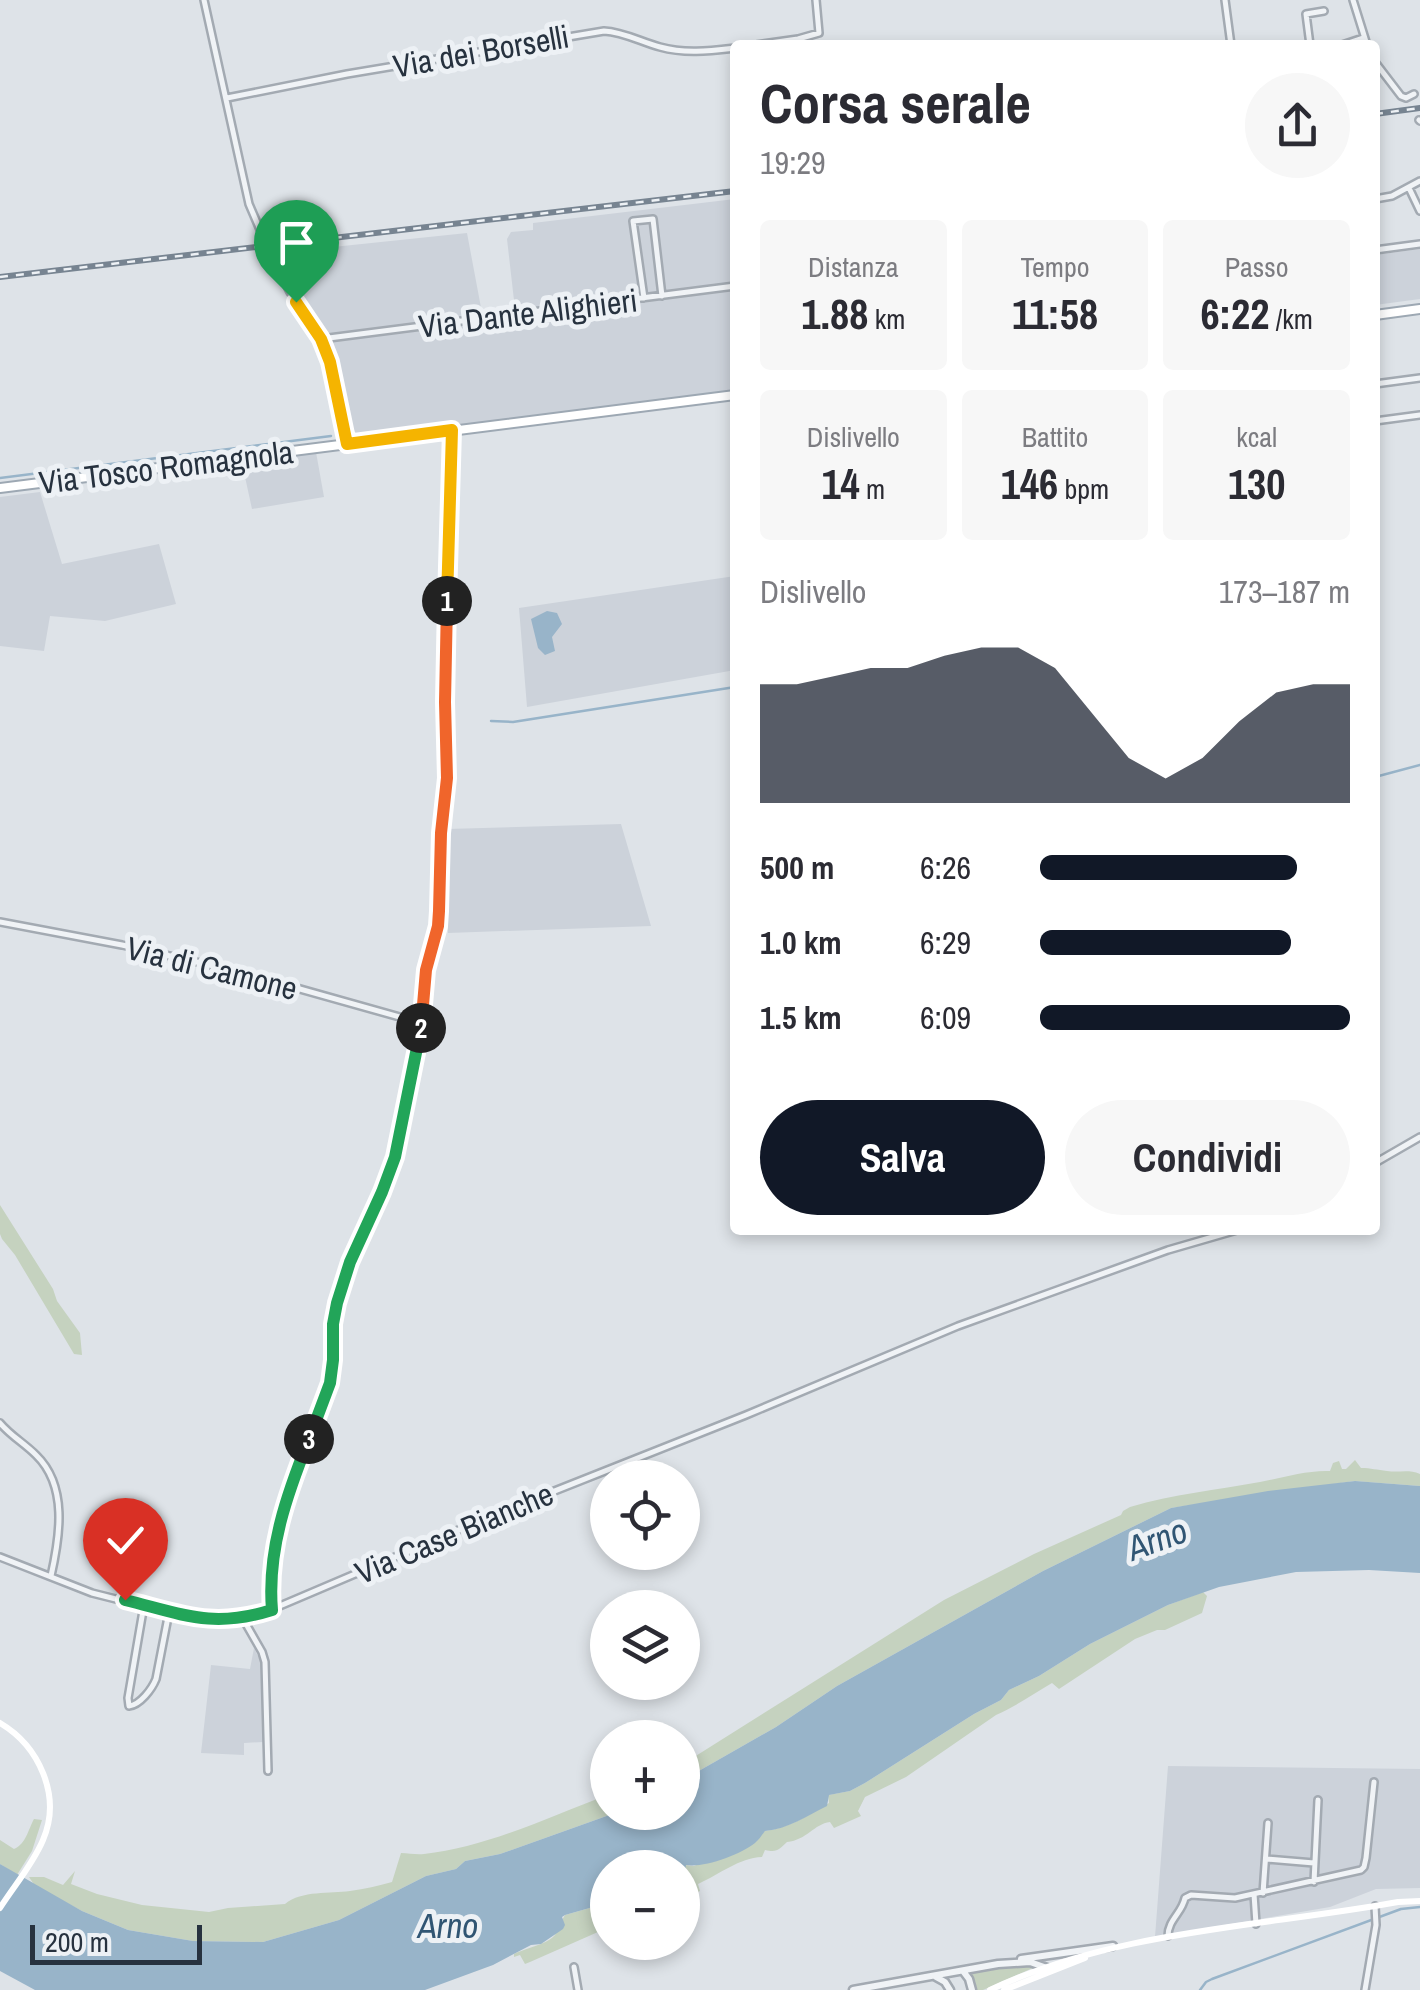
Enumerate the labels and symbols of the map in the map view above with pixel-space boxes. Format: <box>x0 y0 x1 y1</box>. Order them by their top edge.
street label: Via dei Borselli <box>390 14 572 88</box>
pin <box>254 200 339 303</box>
street label: Via Dante Alighieri <box>416 278 640 348</box>
street label: Via Tosco Romagnola <box>36 430 296 504</box>
pin: 1 <box>422 576 472 626</box>
street label: Via di Camone <box>122 926 302 1010</box>
pin: 2 <box>396 1003 446 1053</box>
pin: 3 <box>284 1414 334 1464</box>
street label: Via Case Bianche <box>348 1472 560 1594</box>
pin <box>83 1498 168 1601</box>
water label: Arno <box>1119 1507 1194 1572</box>
water label: Arno <box>416 1902 478 1949</box>
scale bar <box>30 1920 202 1964</box>

